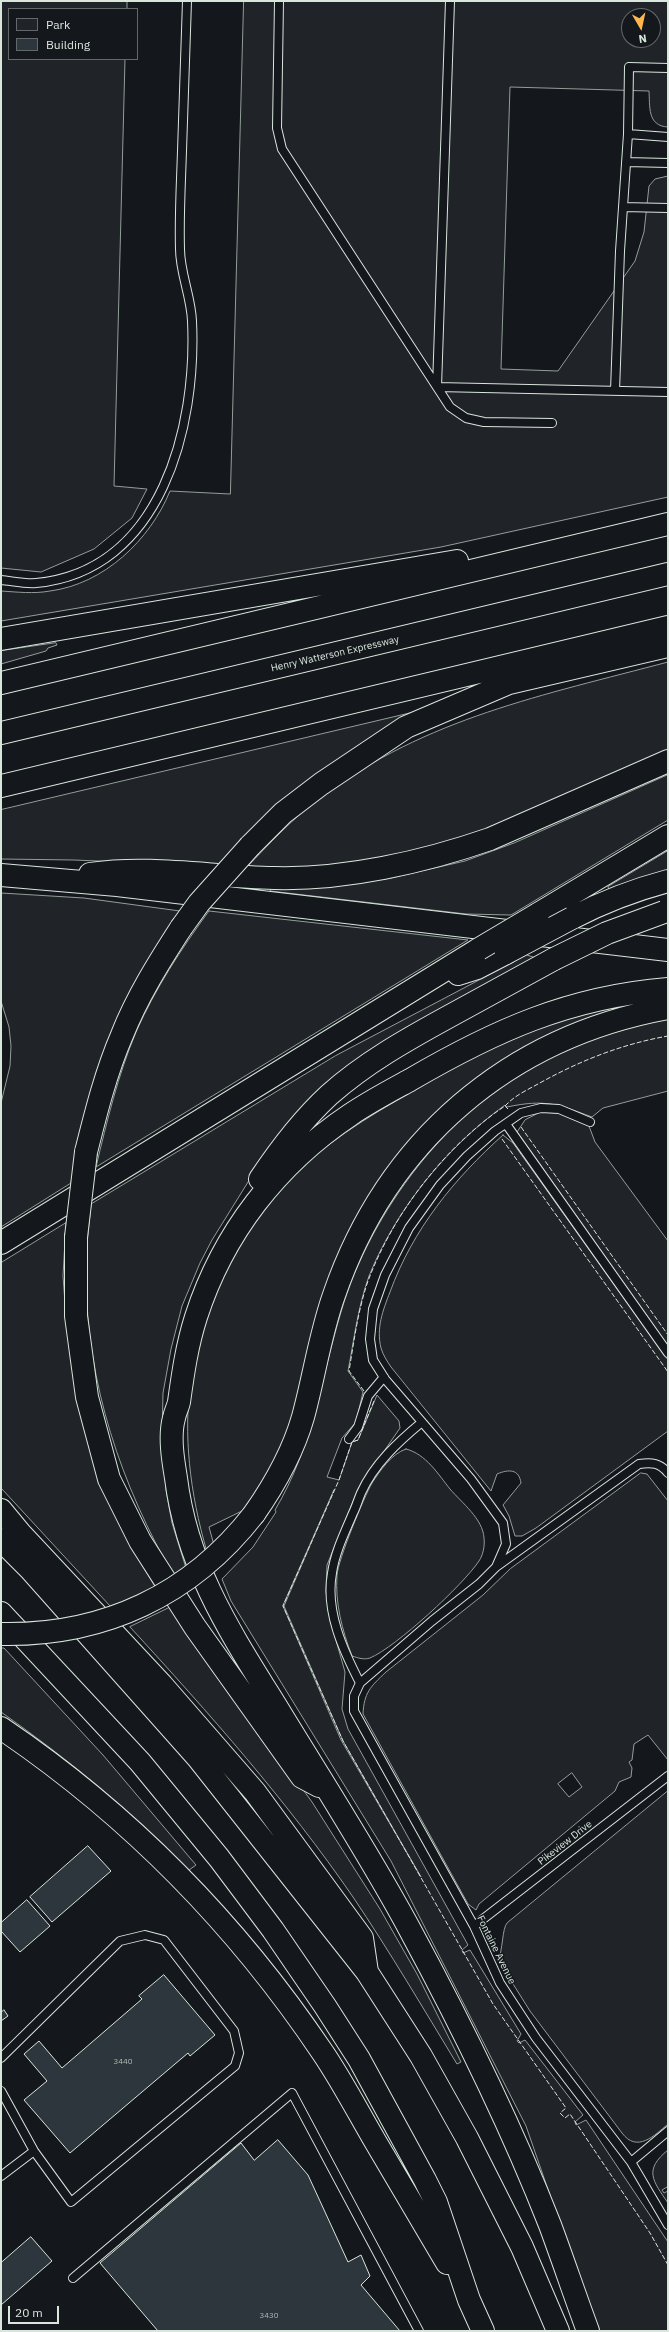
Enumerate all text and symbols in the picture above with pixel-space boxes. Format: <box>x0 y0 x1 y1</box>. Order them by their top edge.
legend <box>8 8 138 60</box>
north arrow <box>621 8 661 48</box>
text: Park <box>46 17 70 32</box>
text: N <box>638 31 648 46</box>
text: Building <box>46 37 90 52</box>
street label: Henry Watterson Expressway <box>270 633 400 675</box>
street label: Pikeview Drive <box>536 1818 594 1868</box>
street label: Fontaine Avenue <box>474 1914 518 1986</box>
house number: 3440 <box>113 2057 133 2067</box>
scale bar <box>10 2298 61 2324</box>
text: 20 m <box>15 2305 43 2320</box>
house number: 3430 <box>259 2311 279 2321</box>

